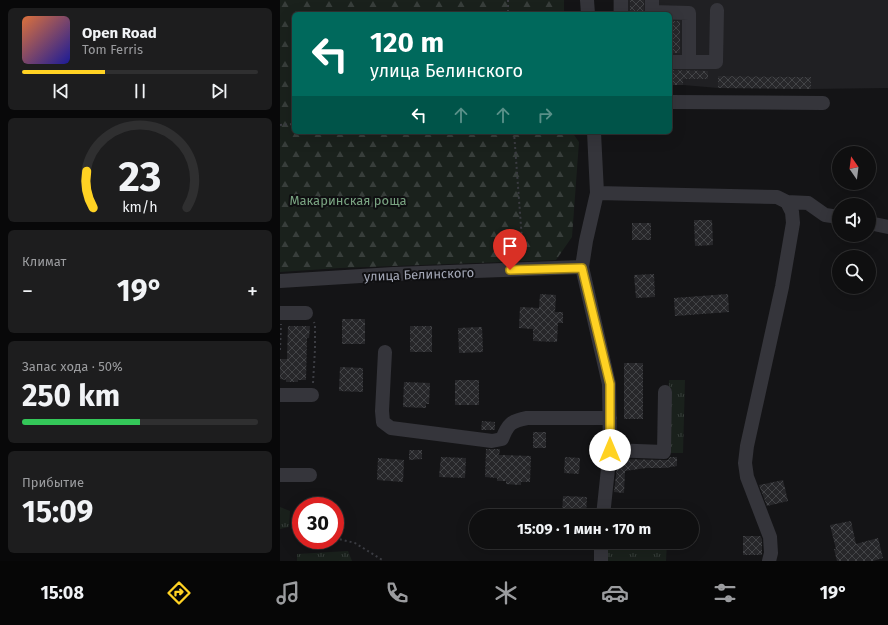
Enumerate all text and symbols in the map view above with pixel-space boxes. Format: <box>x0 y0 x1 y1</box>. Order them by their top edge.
text: Open Road <box>82 24 157 42</box>
text: 120 m <box>370 26 444 59</box>
icon: left <box>304 28 356 80</box>
text: Tom Ferris <box>82 42 143 57</box>
text: улица Белинского <box>370 60 523 82</box>
icon: previous <box>50 80 72 102</box>
icon: pause <box>129 80 151 102</box>
icon: next <box>208 80 230 102</box>
icon: left <box>408 104 430 126</box>
icon: ahead <box>450 104 472 126</box>
icon: ahead <box>492 104 514 126</box>
icon: right <box>534 104 556 126</box>
north arrow <box>832 146 876 190</box>
map controls <box>832 146 876 294</box>
text: 23 <box>119 152 161 202</box>
park label: Макаринская роща <box>289 193 407 208</box>
button: sound <box>832 198 876 242</box>
text: km/h <box>122 199 158 216</box>
pin <box>493 229 527 270</box>
icon: arrive <box>499 235 521 257</box>
button: search <box>832 250 876 294</box>
text: Климат <box>22 254 66 269</box>
street label: улица Белинского <box>364 265 474 284</box>
text: 19° <box>117 273 163 309</box>
text: − <box>22 278 33 305</box>
text: + <box>247 278 258 305</box>
text: Запас хода · 50% <box>22 359 123 374</box>
text: 250 km <box>22 378 120 414</box>
position arrow <box>589 429 631 471</box>
text: Прибытие <box>22 475 84 490</box>
text: 15:09 <box>22 494 93 530</box>
speed limit sign: 30 <box>292 497 344 549</box>
text: 15:09 · 1 мин · 170 m <box>517 520 651 538</box>
icon: directions <box>165 579 193 607</box>
icon: music <box>274 579 302 607</box>
icon: phone <box>383 579 411 607</box>
icon: climate <box>492 579 520 607</box>
icon: car <box>601 579 629 607</box>
icon: filters <box>711 579 739 607</box>
text: 15:08 <box>41 582 84 604</box>
text: 19° <box>820 582 847 604</box>

